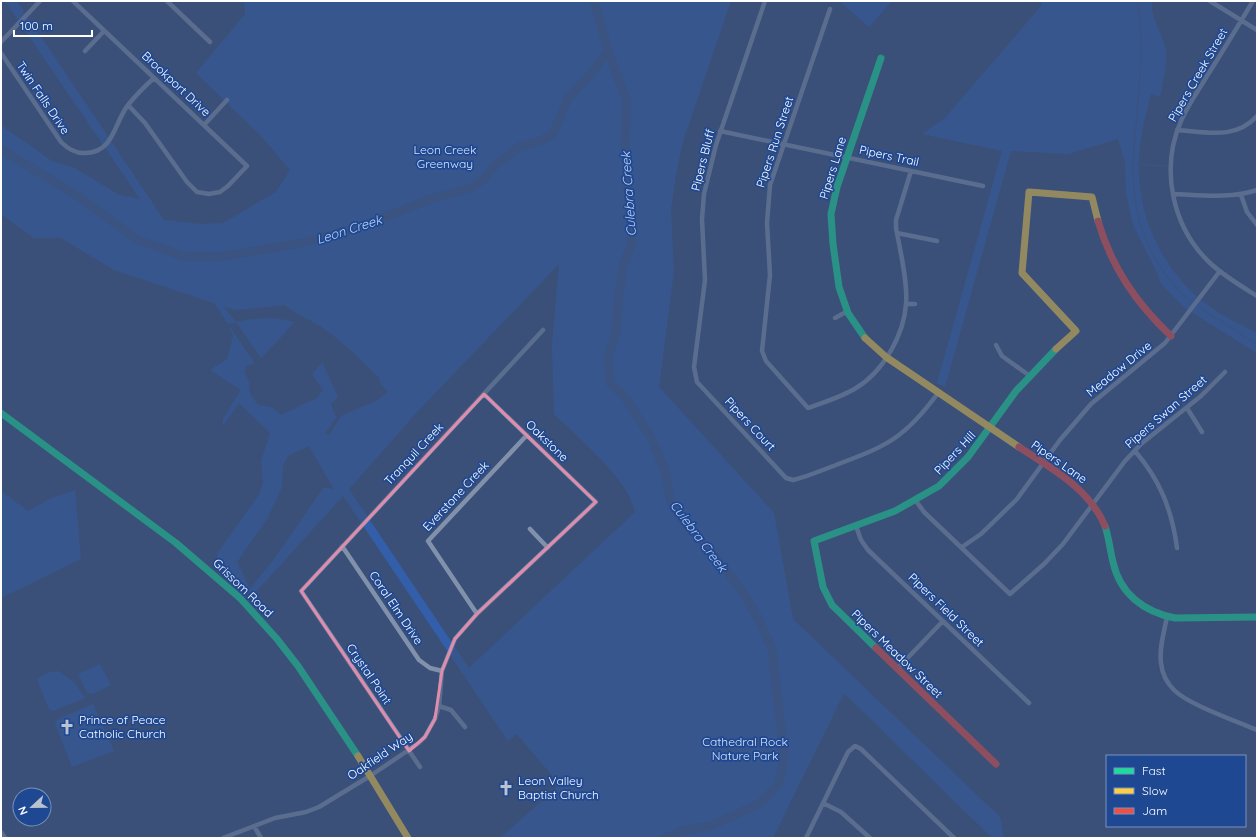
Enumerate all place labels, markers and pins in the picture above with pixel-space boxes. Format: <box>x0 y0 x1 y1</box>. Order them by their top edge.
place label: Prince of Peace Catholic Church <box>79 712 166 741</box>
church icon: Prince of Peace Catholic Church <box>58 718 76 736</box>
place label: Leon Valley Baptist Church <box>518 773 599 802</box>
church icon: Leon Valley Baptist Church <box>497 779 515 797</box>

